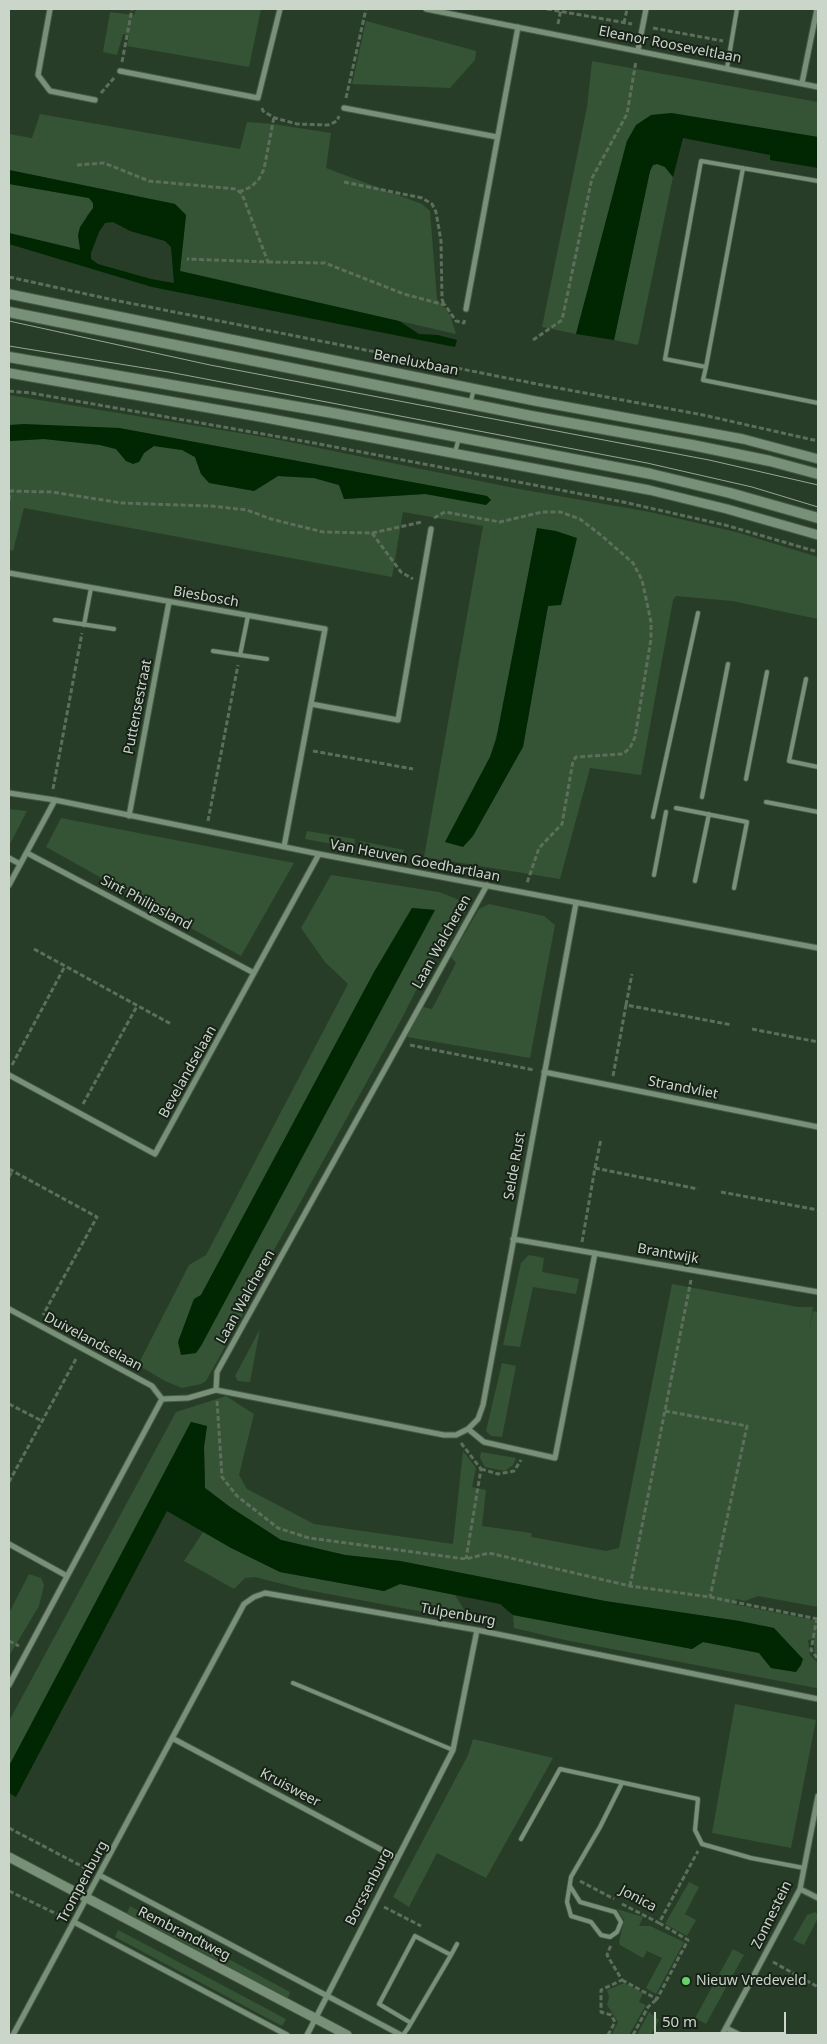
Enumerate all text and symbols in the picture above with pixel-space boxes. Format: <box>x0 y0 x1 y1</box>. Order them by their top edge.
street label: Eleanor Rooseveltlaan <box>597 23 743 67</box>
street label: Beneluxbaan <box>372 347 460 379</box>
street label: Biesbosch <box>172 583 240 611</box>
street label: Puttensestraat <box>121 658 155 756</box>
street label: Van Heuven Goedhartlaan <box>329 836 501 886</box>
street label: Sint Philipsland <box>98 872 194 934</box>
street label: Laan Walcheren <box>409 892 475 992</box>
street label: Bevelandselaan <box>156 1023 220 1121</box>
street label: Strandvliet <box>647 1073 719 1103</box>
street label: Selde Rust <box>501 1131 529 1201</box>
street label: Brantwijk <box>636 1240 700 1268</box>
street label: Laan Walcheren <box>213 1247 279 1347</box>
street label: Duivelandselaan <box>41 1309 145 1375</box>
street label: Tulpenburg <box>419 1600 497 1630</box>
street label: Kruisweer <box>257 1765 323 1811</box>
street label: Trompenburg <box>54 1838 112 1926</box>
street label: Borssenburg <box>342 1845 396 1929</box>
street label: Zonnestein <box>748 1878 796 1952</box>
street label: Jonica <box>617 1882 659 1916</box>
street label: Rembrandtweg <box>135 1903 233 1965</box>
place label: Nieuw Vredeveld <box>696 1973 807 1989</box>
marker: Nieuw Vredeveld <box>680 1975 692 1987</box>
scale bar <box>657 2002 790 2034</box>
text: 50 m <box>662 2011 697 2031</box>

